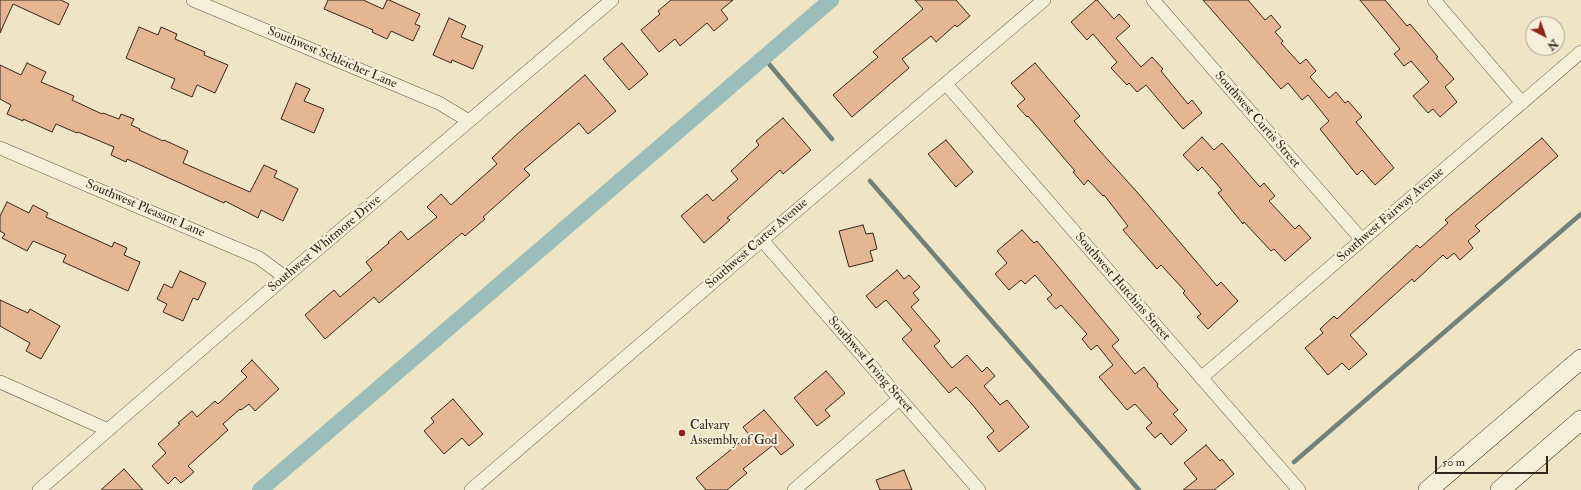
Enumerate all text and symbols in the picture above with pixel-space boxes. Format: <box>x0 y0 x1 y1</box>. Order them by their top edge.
north arrow <box>1525 16 1565 56</box>
street label: Southwest Schleicher Lane <box>265 24 399 92</box>
text: N <box>1545 37 1561 53</box>
street label: Southwest Curtis Street <box>1211 68 1303 172</box>
street label: Southwest Fairway Avenue <box>1334 164 1448 266</box>
street label: Southwest Pleasant Lane <box>83 177 207 241</box>
street label: Southwest Whitmore Drive <box>265 192 385 296</box>
street label: Southwest Carter Avenue <box>703 195 811 293</box>
street label: Southwest Hutchins Street <box>1071 230 1173 344</box>
street label: Southwest Irving Street <box>824 314 916 416</box>
place label: Calvary Assembly of God <box>690 418 777 449</box>
marker: Calvary Assembly of God <box>677 428 687 438</box>
scale bar <box>1437 448 1550 474</box>
text: 50 m <box>1442 455 1465 470</box>

